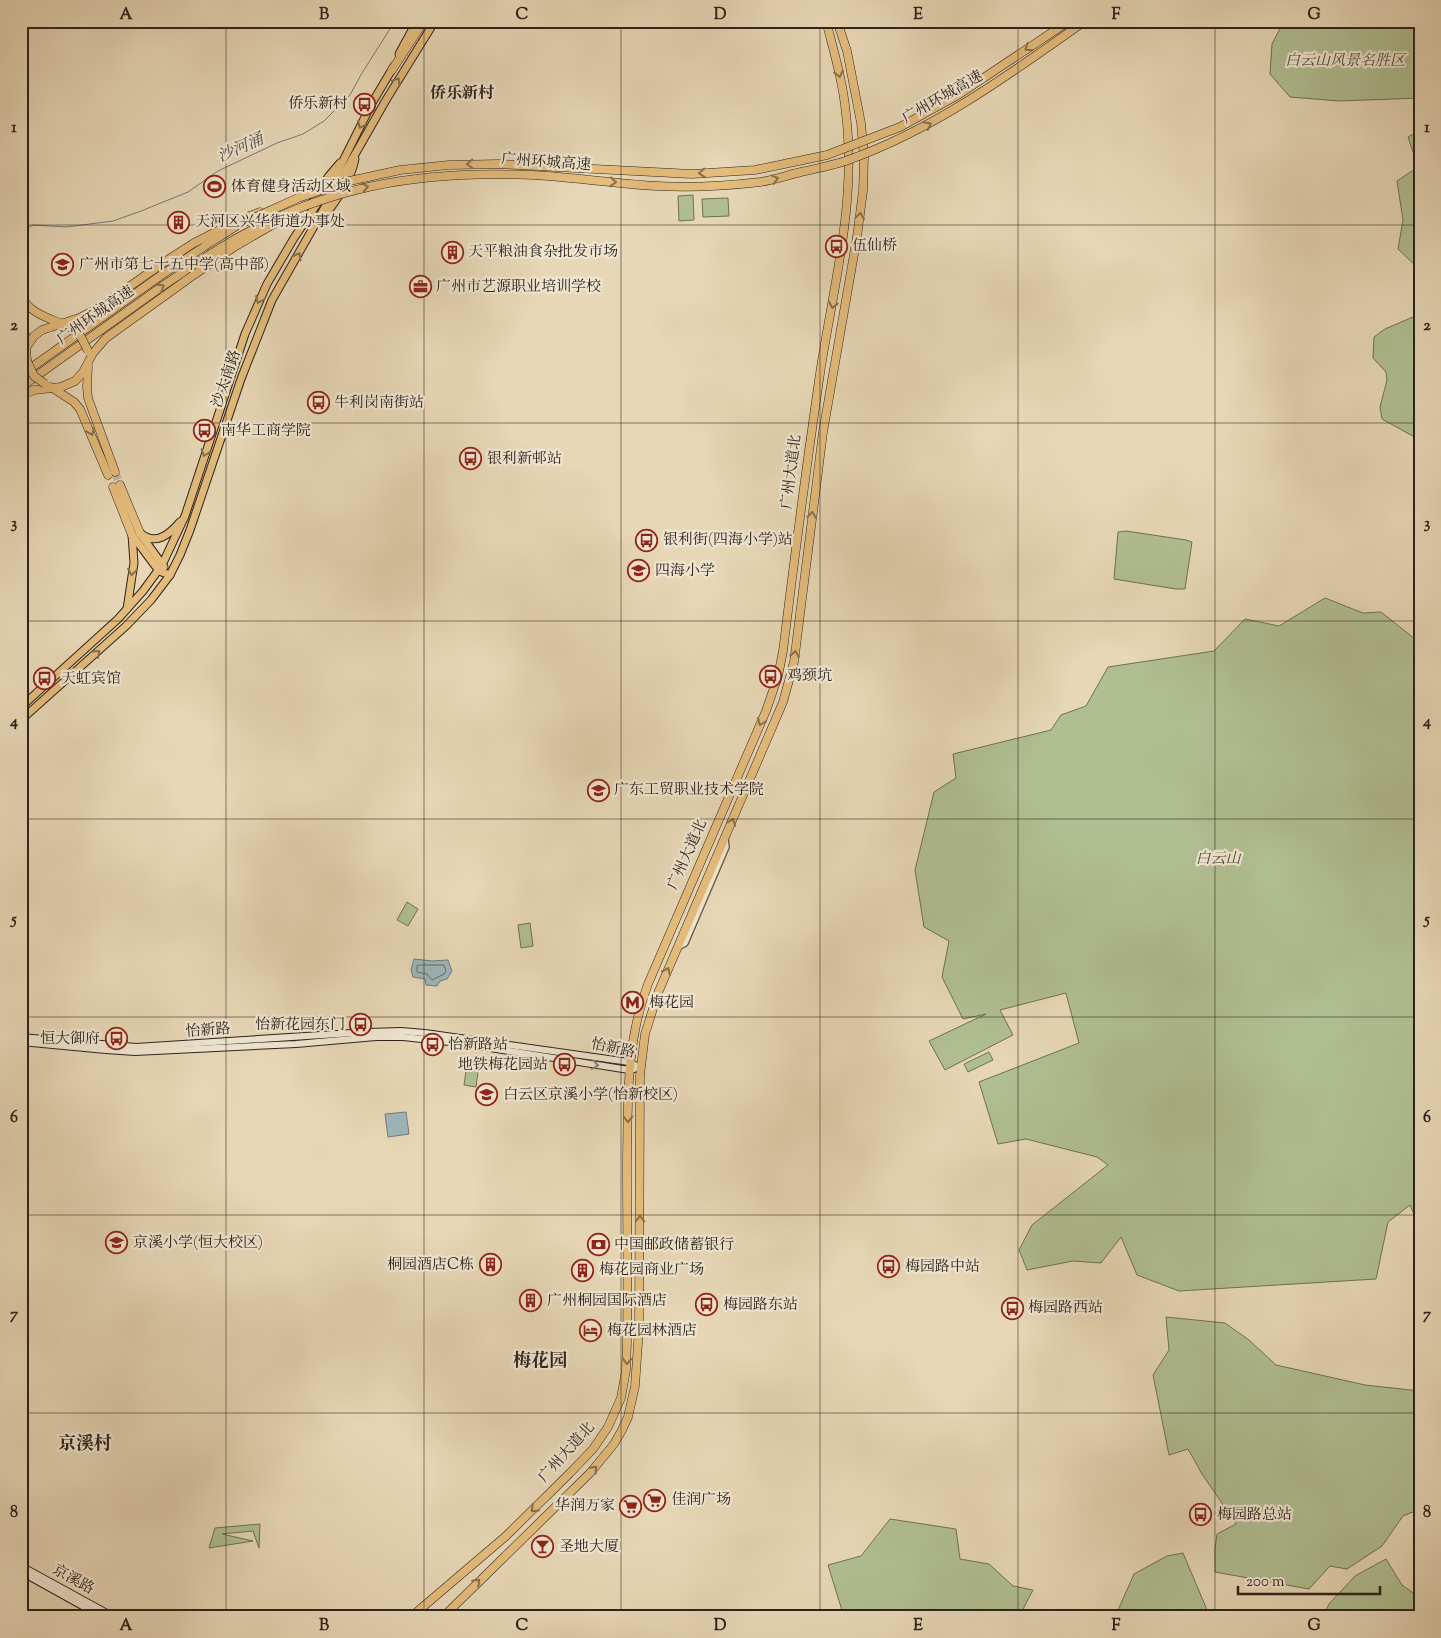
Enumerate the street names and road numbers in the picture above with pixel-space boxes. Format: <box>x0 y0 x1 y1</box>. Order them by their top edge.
street label: 广州环城高速 <box>899 66 987 130</box>
street label: 广州环城高速 <box>500 149 592 177</box>
street label: 广州环城高速 <box>53 282 139 350</box>
street label: 沙太南路 <box>207 347 247 411</box>
street label: 广州大道北 <box>777 433 807 511</box>
street label: 广州大道北 <box>663 816 713 894</box>
street label: 怡新路 <box>185 1019 231 1043</box>
street label: 怡新路 <box>589 1034 637 1064</box>
street label: 广州大道北 <box>534 1418 600 1488</box>
street label: 京溪路 <box>48 1560 98 1600</box>

